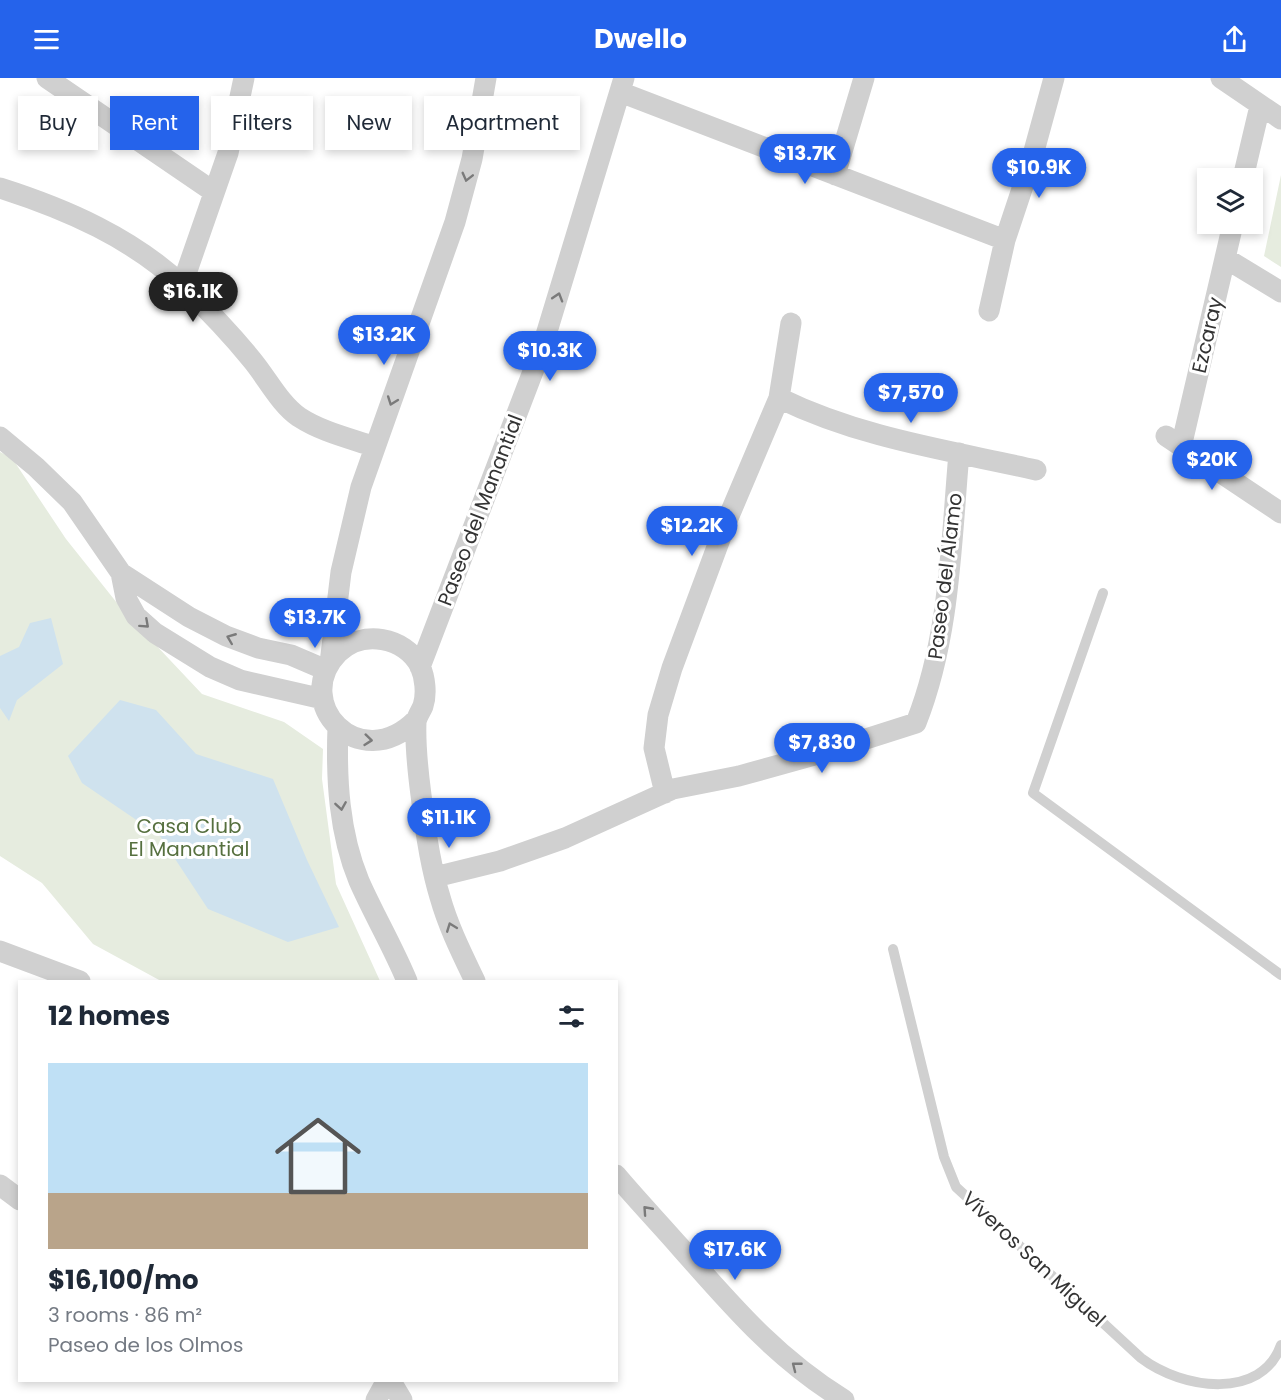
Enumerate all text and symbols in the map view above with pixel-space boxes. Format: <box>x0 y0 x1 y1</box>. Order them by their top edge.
text: Dwello <box>594 20 687 57</box>
icon: menu <box>30 23 63 56</box>
icon: share <box>1218 23 1251 56</box>
chip: Buy <box>18 96 98 150</box>
chip: Rent <box>110 96 199 150</box>
chip: Filters <box>211 96 313 150</box>
chip: New <box>325 96 412 150</box>
chip: Apartment <box>424 96 580 150</box>
pin: $13.7K <box>756 134 854 185</box>
text: $13.7K <box>773 139 837 167</box>
pin: $10.9K <box>990 148 1088 199</box>
text: $10.9K <box>1006 153 1072 181</box>
map controls <box>1197 168 1263 234</box>
button: layers <box>1197 168 1263 234</box>
one-way arrow <box>462 172 475 182</box>
pin: $16.1K <box>144 272 242 323</box>
text: $16.1K <box>163 277 223 305</box>
one-way arrow <box>551 292 563 303</box>
street label: Ezcaray <box>1185 294 1229 376</box>
pin: $13.2K <box>335 315 433 366</box>
text: $13.2K <box>352 320 416 348</box>
pin: $10.3K <box>501 331 599 382</box>
text: $10.3K <box>517 336 583 364</box>
pin: $7,570 <box>862 373 960 424</box>
text: $7,570 <box>878 378 944 406</box>
one-way arrow <box>386 395 399 406</box>
street label: Paseo del Manantial <box>431 410 529 610</box>
pin: $20K <box>1176 440 1248 491</box>
text: $20K <box>1186 445 1238 473</box>
street label: Paseo del Álamo <box>921 491 969 661</box>
pin: $12.2K <box>643 506 741 557</box>
text: $12.2K <box>660 511 724 539</box>
pin: $13.7K <box>266 598 364 649</box>
text: $13.7K <box>283 603 347 631</box>
one-way arrow <box>138 617 149 628</box>
one-way arrow <box>226 632 237 645</box>
pin: $7,830 <box>773 723 871 774</box>
text: $7,830 <box>788 728 856 756</box>
one-way arrow <box>363 733 372 746</box>
pin: $11.1K <box>400 798 498 849</box>
one-way arrow <box>334 801 347 811</box>
text: $11.1K <box>421 803 477 831</box>
park label: Casa Club El Manantial <box>128 812 250 863</box>
one-way arrow <box>446 923 459 933</box>
text: 12 homes <box>48 998 170 1034</box>
icon: filters <box>555 1000 588 1033</box>
icon: home <box>264 1102 372 1210</box>
street label: Víveros San Miguel <box>956 1185 1112 1333</box>
one-way arrow <box>643 1206 654 1217</box>
pin: $17.6K <box>686 1230 784 1281</box>
text: $17.6K <box>703 1235 767 1263</box>
text: $16,100/mo <box>48 1262 198 1298</box>
text: 3 rooms · 86 m² <box>48 1301 202 1329</box>
text: Paseo de los Olmos <box>48 1331 243 1359</box>
one-way arrow <box>792 1363 803 1374</box>

